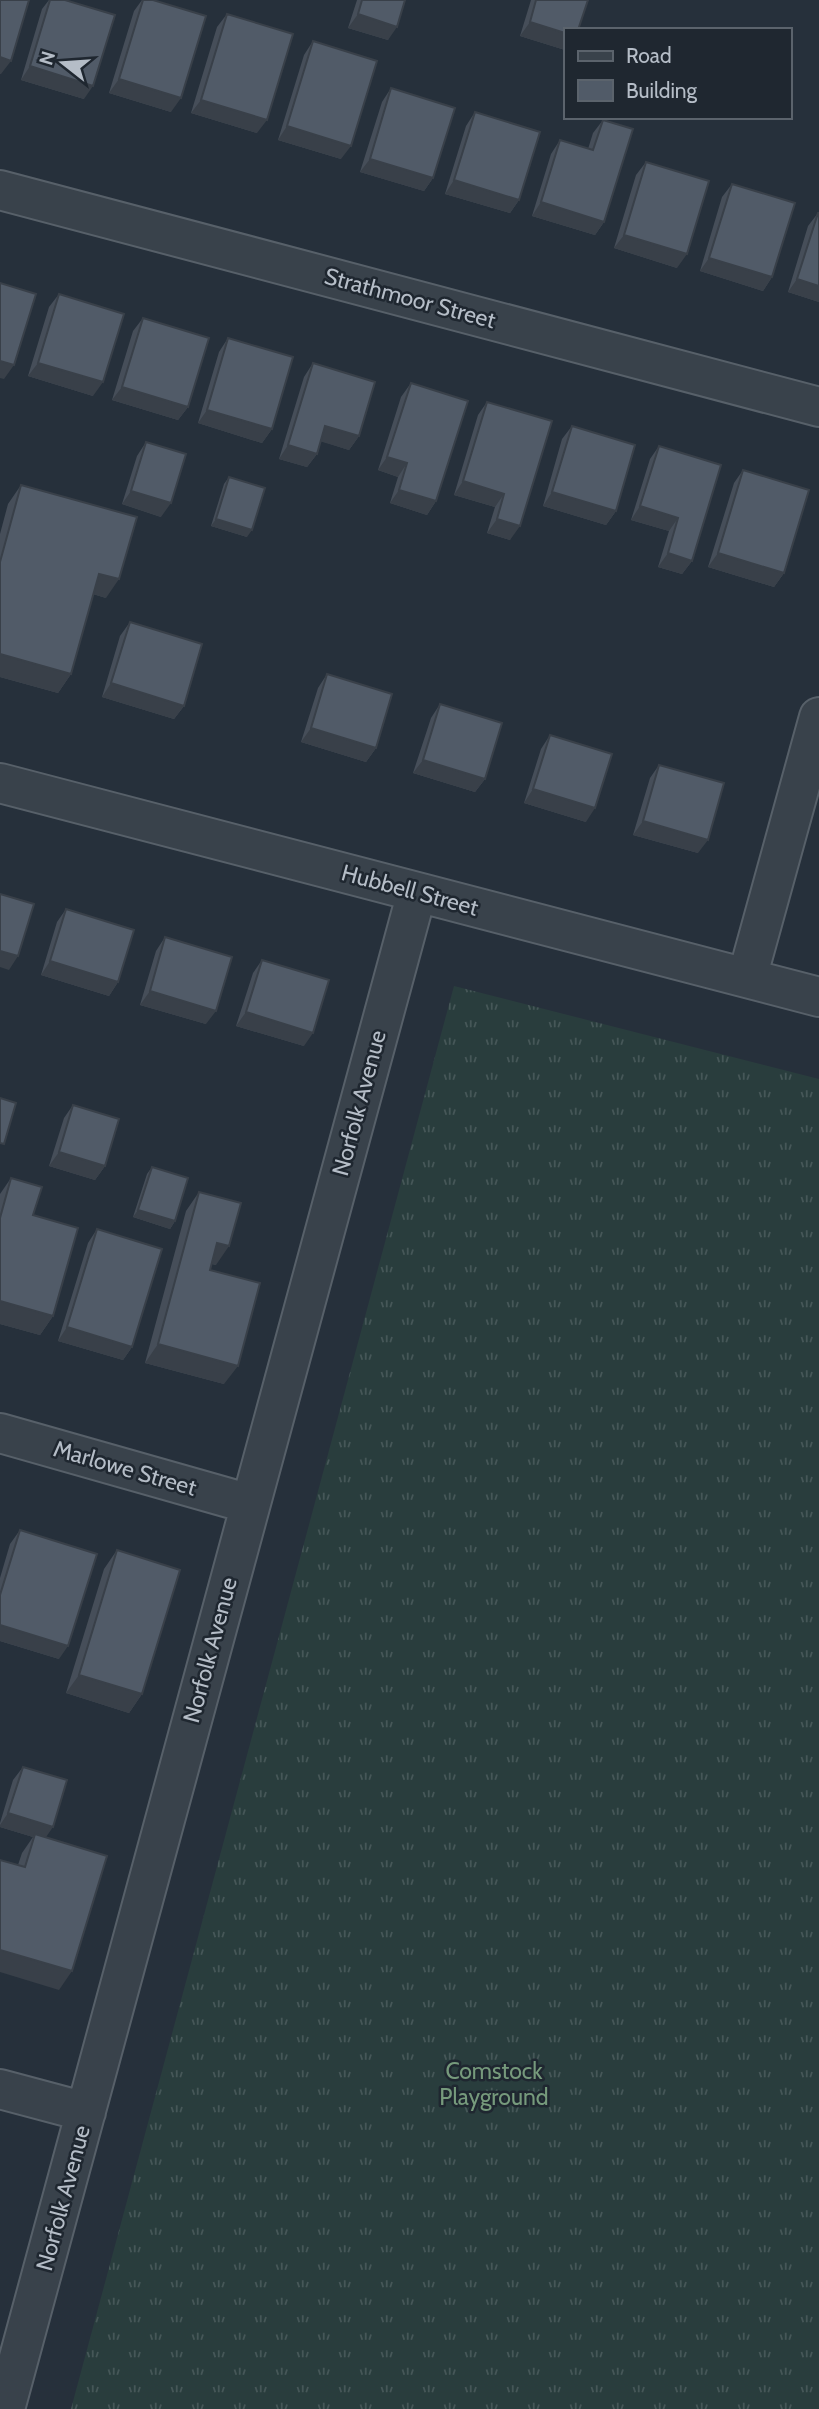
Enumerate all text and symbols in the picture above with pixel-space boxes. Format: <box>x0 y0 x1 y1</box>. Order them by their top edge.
north arrow <box>28 28 98 98</box>
legend <box>564 28 791 119</box>
text: Road <box>626 43 672 68</box>
text: N <box>34 48 60 68</box>
text: Building <box>626 78 698 103</box>
street label: Strathmoor Street <box>321 262 499 334</box>
street label: Hubbell Street <box>339 858 482 922</box>
street label: Norfolk Avenue <box>326 1027 392 1179</box>
street label: Marlowe Street <box>50 1434 200 1502</box>
street label: Norfolk Avenue <box>177 1574 243 1726</box>
park label: Comstock Playground <box>439 2057 549 2111</box>
street label: Norfolk Avenue <box>30 2122 96 2274</box>

